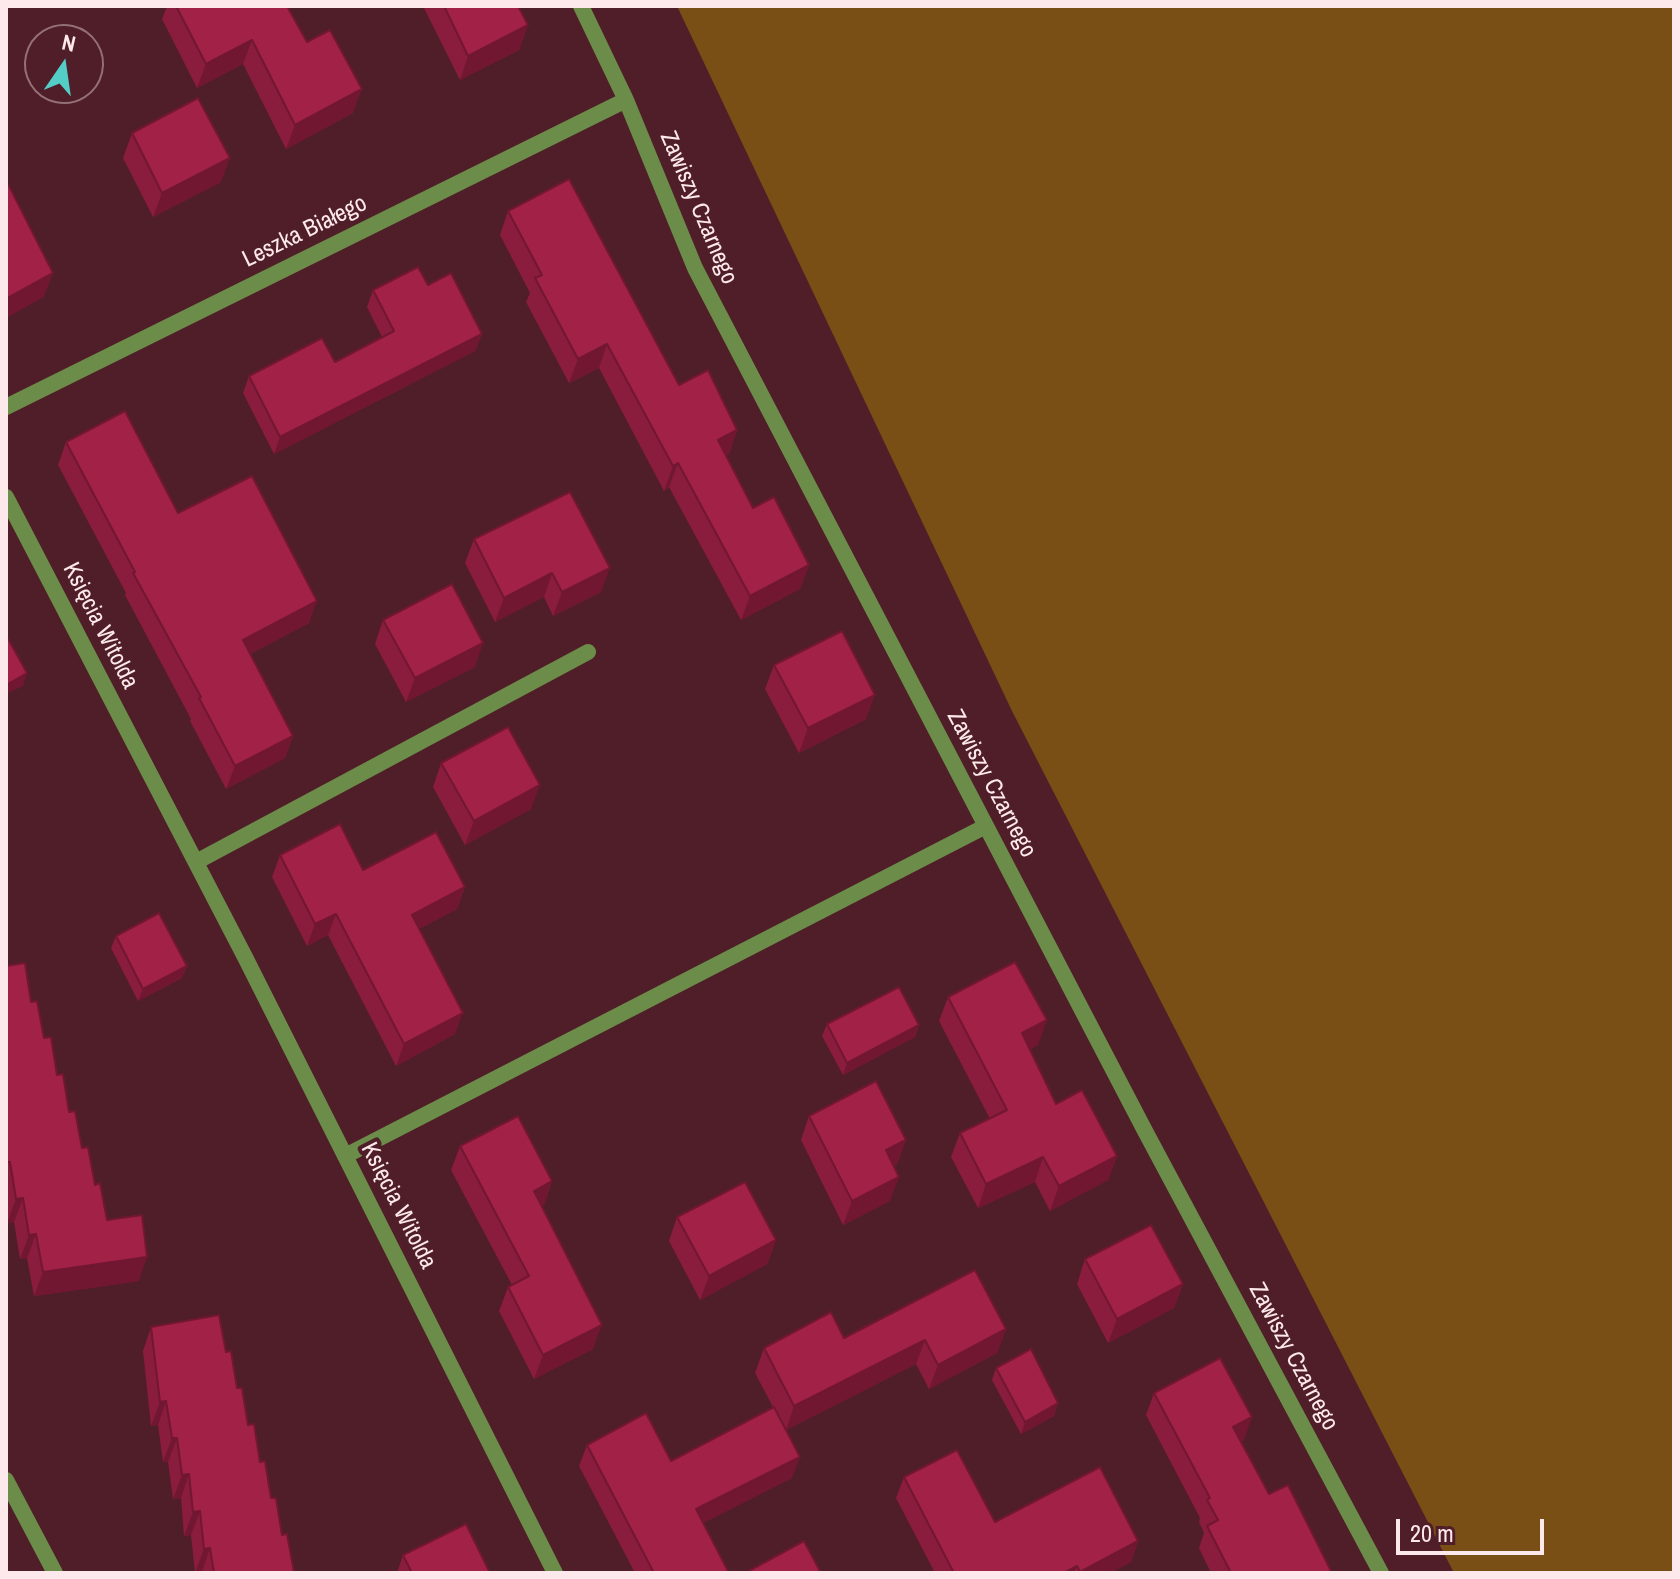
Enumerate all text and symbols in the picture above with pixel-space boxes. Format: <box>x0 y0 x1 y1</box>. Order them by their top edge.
north arrow <box>24 24 104 104</box>
text: N <box>59 26 79 59</box>
street label: Zawiszy Czarnego <box>653 127 743 289</box>
street label: Leszka Białego <box>238 190 372 274</box>
street label: Księcia Witolda <box>56 558 144 694</box>
street label: Zawiszy Czarnego <box>940 705 1042 863</box>
street label: Księcia Witolda <box>354 1138 442 1274</box>
street label: Zawiszy Czarnego <box>1242 1278 1344 1436</box>
scale bar <box>1400 1503 1548 1553</box>
text: 20 m <box>1410 1517 1454 1549</box>

